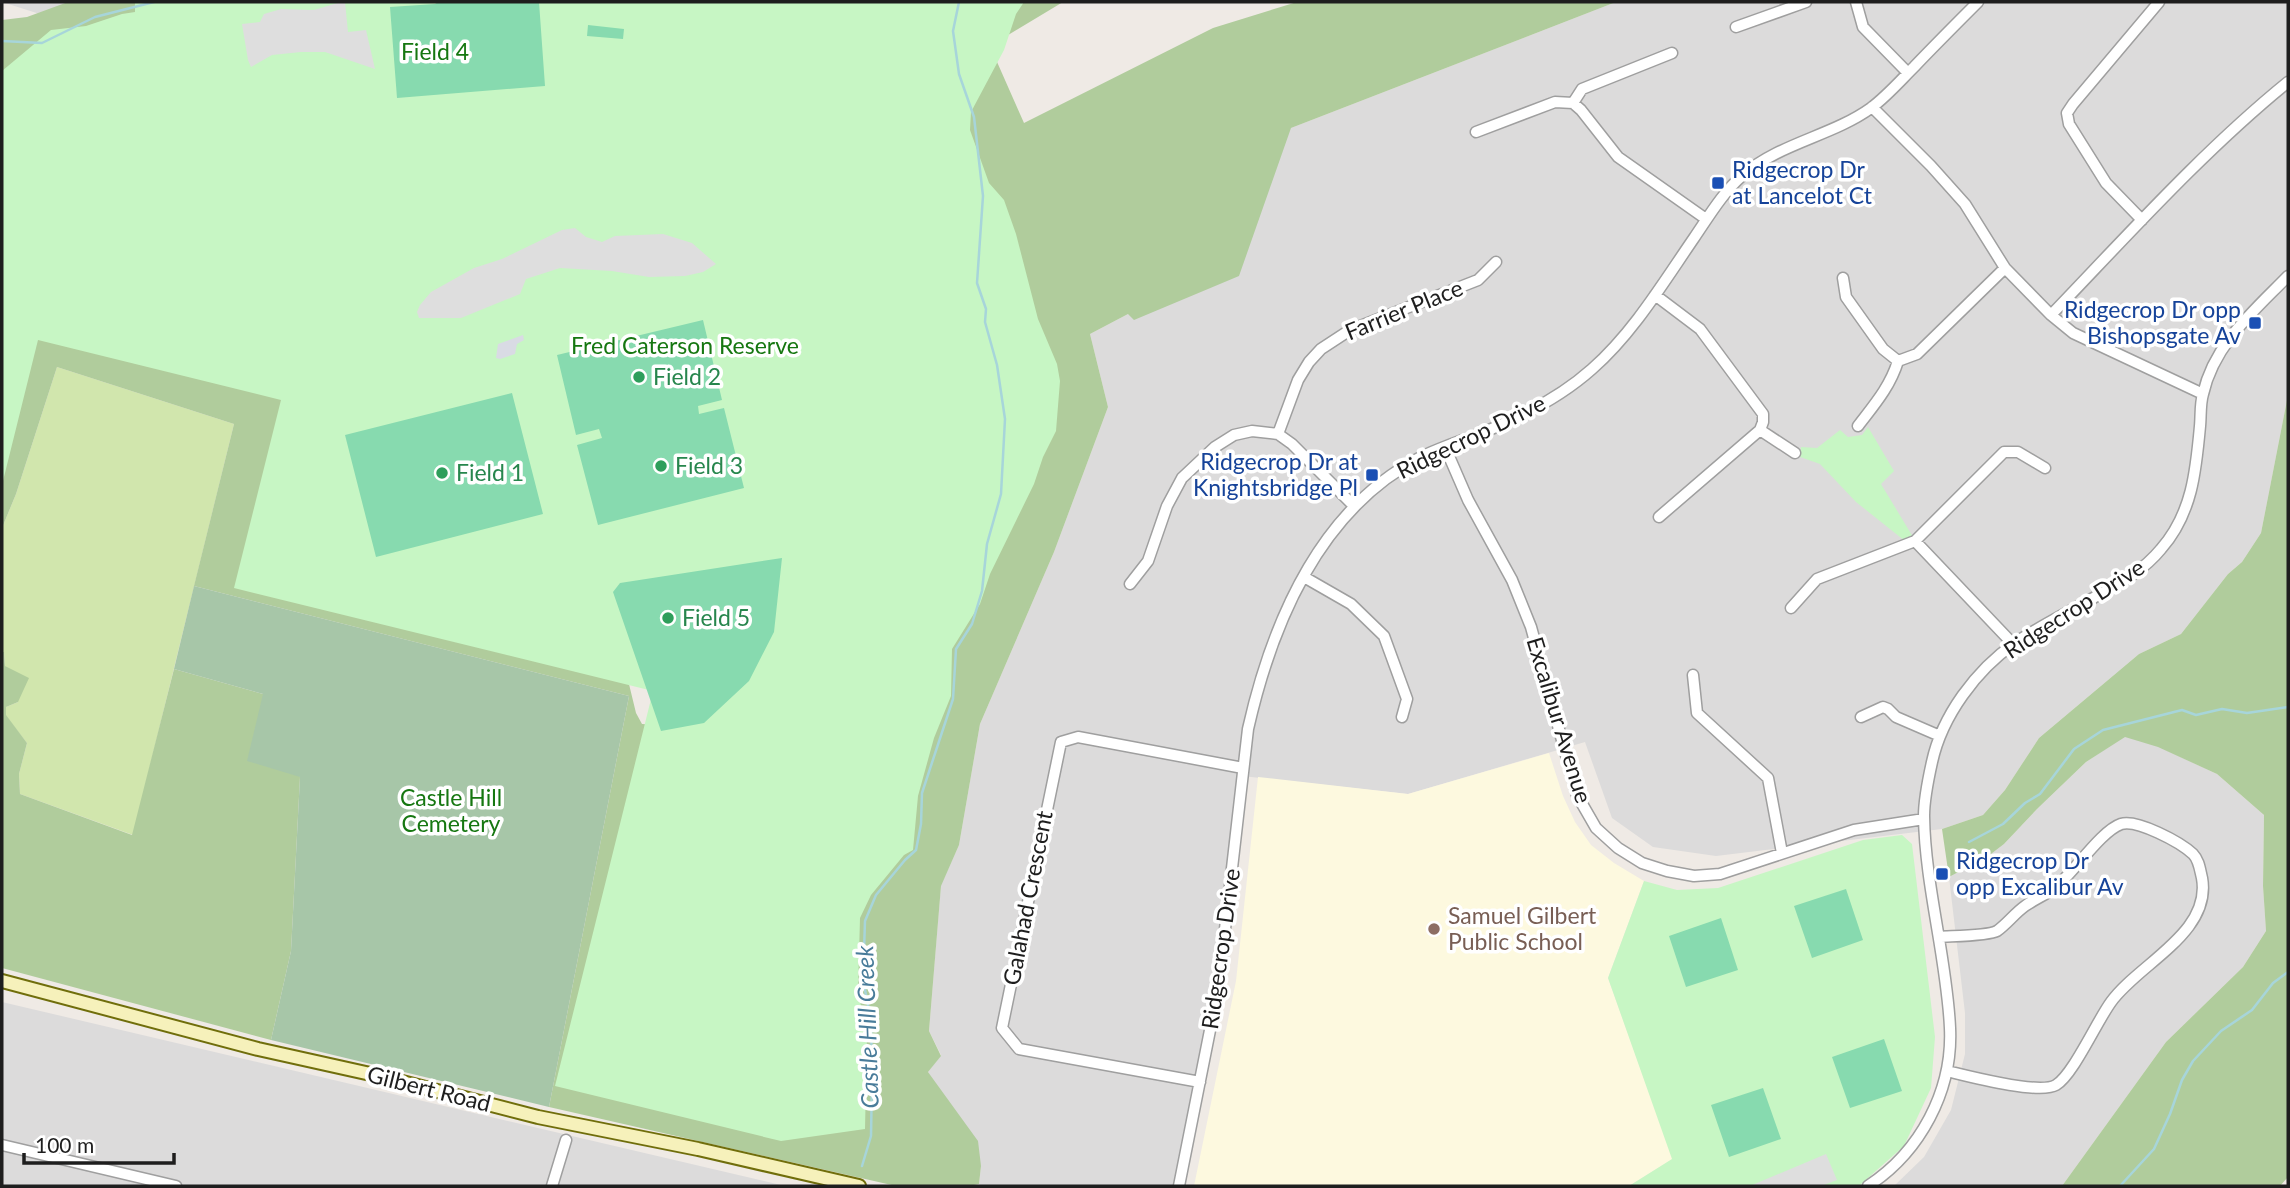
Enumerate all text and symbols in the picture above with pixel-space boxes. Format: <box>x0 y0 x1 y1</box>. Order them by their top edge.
park label: Field 4 <box>401 37 469 65</box>
place label: Ridgecrop Dr at Lancelot Ct <box>1732 155 1873 209</box>
marker: Ridgecrop Dr at Lancelot Ct <box>1710 175 1726 191</box>
street label: Farrier Place <box>1341 273 1467 345</box>
place label: Ridgecrop Dr opp Bishopsgate Av <box>2064 295 2241 349</box>
marker: Ridgecrop Dr opp Bishopsgate Av <box>2247 315 2263 331</box>
park label: Fred Caterson Reserve <box>571 331 799 359</box>
place label: Field 2 <box>653 362 721 390</box>
marker: Field 2 <box>631 369 647 385</box>
street label: Ridgecrop Drive <box>1392 388 1550 484</box>
place label: Ridgecrop Dr at Knightsbridge Pl <box>1193 447 1359 501</box>
place label: Field 3 <box>675 451 743 479</box>
place label: Field 1 <box>456 458 524 486</box>
marker: Field 3 <box>653 458 669 474</box>
marker: Field 1 <box>434 465 450 481</box>
marker: Ridgecrop Dr at Knightsbridge Pl <box>1364 467 1380 483</box>
street label: Ridgecrop Drive <box>1998 552 2149 664</box>
place label: Field 5 <box>682 603 750 631</box>
marker: Field 5 <box>660 610 676 626</box>
street label: Excalibur Avenue <box>1521 633 1599 806</box>
park label: Castle Hill Cemetery <box>400 783 502 837</box>
street label: Galahad Crescent <box>996 807 1058 987</box>
place label: Ridgecrop Dr opp Excalibur Av <box>1956 846 2124 900</box>
marker: Ridgecrop Dr opp Excalibur Av <box>1934 866 1950 882</box>
street label: Ridgecrop Drive <box>1195 867 1245 1031</box>
place label: Samuel Gilbert Public School <box>1448 901 1597 955</box>
marker: Samuel Gilbert Public School <box>1426 921 1442 937</box>
water label: Castle Hill Creek <box>849 944 884 1109</box>
street label: Gilbert Road <box>365 1059 494 1117</box>
scale bar <box>24 1122 175 1166</box>
text: 100 m <box>35 1132 94 1157</box>

